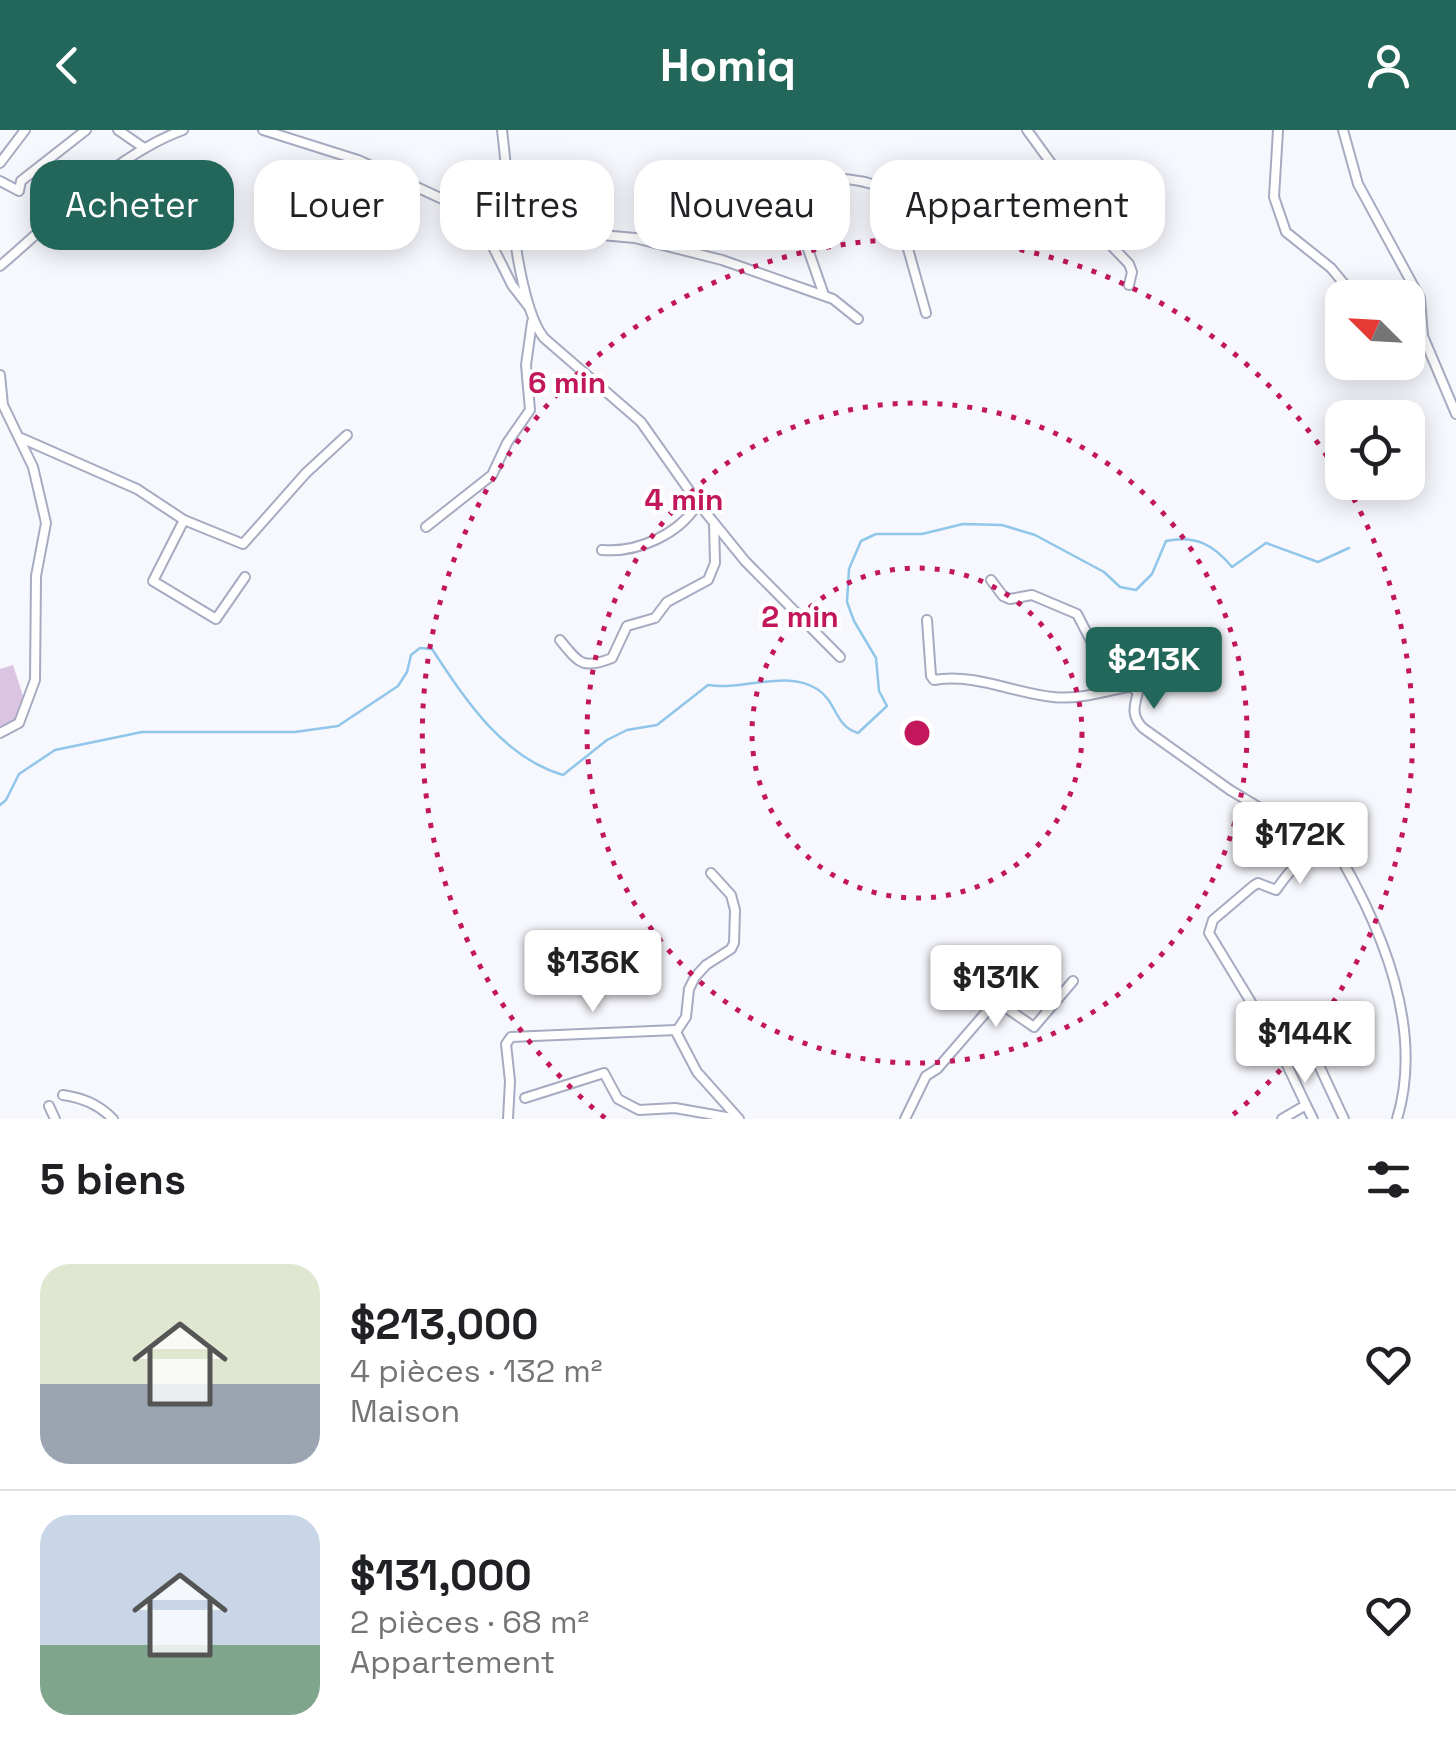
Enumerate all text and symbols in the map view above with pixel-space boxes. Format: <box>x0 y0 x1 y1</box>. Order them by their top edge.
text: Homiq <box>660 37 796 94</box>
icon: back <box>40 38 95 93</box>
icon: person <box>1361 38 1416 93</box>
chip: Acheter <box>30 160 234 250</box>
chip: Louer <box>254 160 420 250</box>
chip: Filtres <box>440 160 614 250</box>
chip: Nouveau <box>634 160 850 250</box>
chip: Appartement <box>870 160 1165 250</box>
north arrow <box>1325 280 1425 380</box>
map controls <box>1325 280 1425 500</box>
text: 6 min <box>528 363 606 402</box>
button: locate <box>1325 400 1425 500</box>
text: 4 min <box>645 480 723 519</box>
text: 2 min <box>761 597 839 636</box>
pin: $213K <box>1084 627 1224 712</box>
text: $213K <box>1108 639 1200 679</box>
centre of rings <box>899 715 935 751</box>
pin: $172K <box>1230 802 1370 887</box>
text: $172K <box>1255 814 1345 854</box>
pin: $136K <box>523 930 663 1015</box>
text: $136K <box>546 942 640 982</box>
pin: $131K <box>926 945 1066 1030</box>
text: $131K <box>952 957 1040 997</box>
pin: $144K <box>1235 1001 1375 1086</box>
text: $144K <box>1258 1013 1352 1053</box>
icon: filters <box>1361 1152 1416 1207</box>
text: 5 biens <box>40 1153 186 1206</box>
text: $213,000 <box>350 1298 538 1351</box>
icon: home <box>120 1304 240 1424</box>
icon: heart <box>1361 1337 1416 1392</box>
text: 4 pièces · 132 m² <box>350 1351 602 1391</box>
text: Maison <box>350 1391 460 1431</box>
text: $131,000 <box>350 1549 532 1602</box>
icon: home <box>120 1555 240 1675</box>
icon: heart <box>1361 1588 1416 1643</box>
text: 2 pièces · 68 m² <box>350 1602 589 1642</box>
text: Appartement <box>350 1642 555 1682</box>

